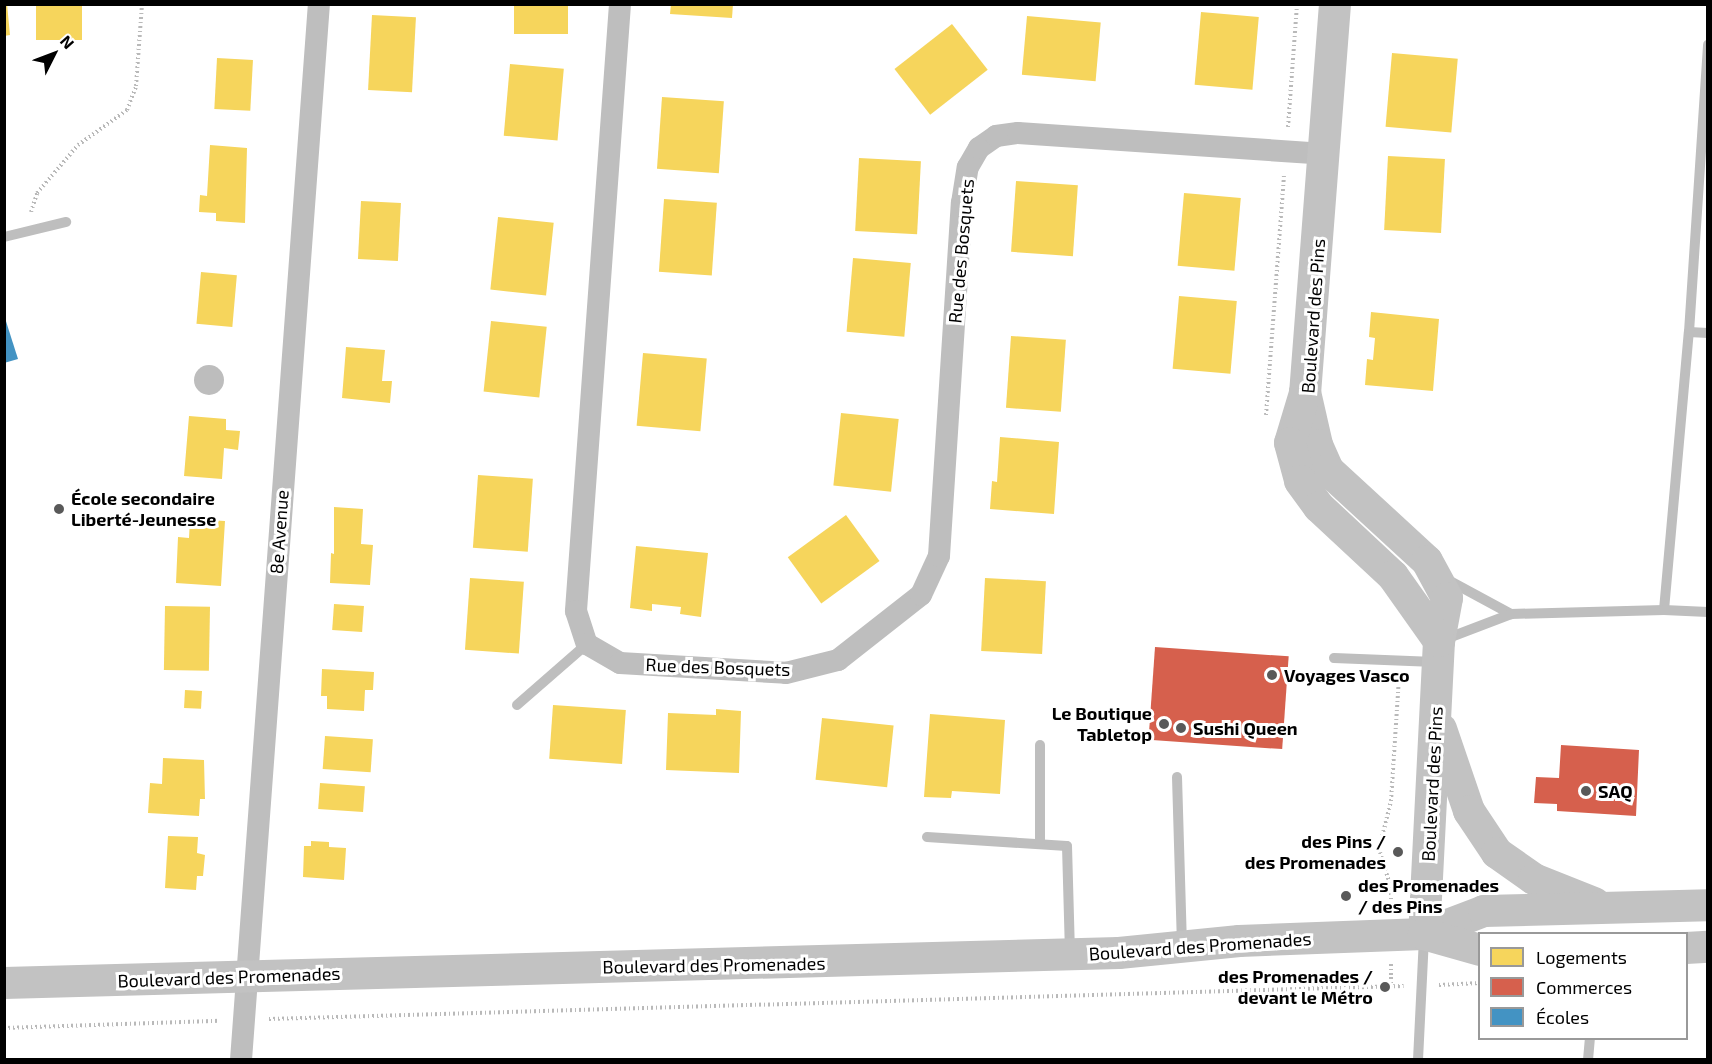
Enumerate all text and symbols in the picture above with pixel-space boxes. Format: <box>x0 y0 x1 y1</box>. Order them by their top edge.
north arrow <box>24 24 84 84</box>
text: N <box>57 31 79 52</box>
street label: Rue des Bosquets <box>944 178 978 324</box>
street label: Boulevard des Pins <box>1297 238 1329 394</box>
place label: École secondaire Liberté-Jeunesse <box>71 488 216 530</box>
street label: 8e Avenue <box>265 489 293 575</box>
marker: École secondaire Liberté-Jeunesse <box>52 502 66 516</box>
street label: Rue des Bosquets <box>645 654 791 680</box>
place label: Voyages Vasco <box>1284 664 1410 686</box>
marker: Voyages Vasco <box>1265 668 1279 682</box>
place label: Le Boutique Tabletop <box>1052 703 1152 746</box>
street label: Boulevard des Pins <box>1417 706 1447 862</box>
marker: Le Boutique Tabletop <box>1157 717 1171 731</box>
place label: Sushi Queen <box>1193 717 1298 739</box>
marker: Sushi Queen <box>1174 721 1188 735</box>
place label: SAQ <box>1598 780 1633 802</box>
marker: SAQ <box>1579 784 1593 798</box>
place label: des Pins / des Promenades <box>1245 831 1386 874</box>
marker: des Pins / des Promenades <box>1391 845 1405 859</box>
place label: des Promenades / des Pins <box>1358 875 1499 918</box>
marker: des Promenades / des Pins <box>1339 889 1353 903</box>
street label: Boulevard des Promenades <box>1088 927 1312 965</box>
legend <box>1478 932 1688 1040</box>
text: Logements <box>1536 946 1627 968</box>
street label: Boulevard des Promenades <box>602 952 826 978</box>
street label: Boulevard des Promenades <box>117 962 341 992</box>
place label: des Promenades / devant le Métro <box>1218 966 1373 1008</box>
text: Commerces <box>1536 976 1632 998</box>
marker: des Promenades / devant le Métro <box>1378 980 1392 994</box>
text: Écoles <box>1536 1006 1589 1028</box>

